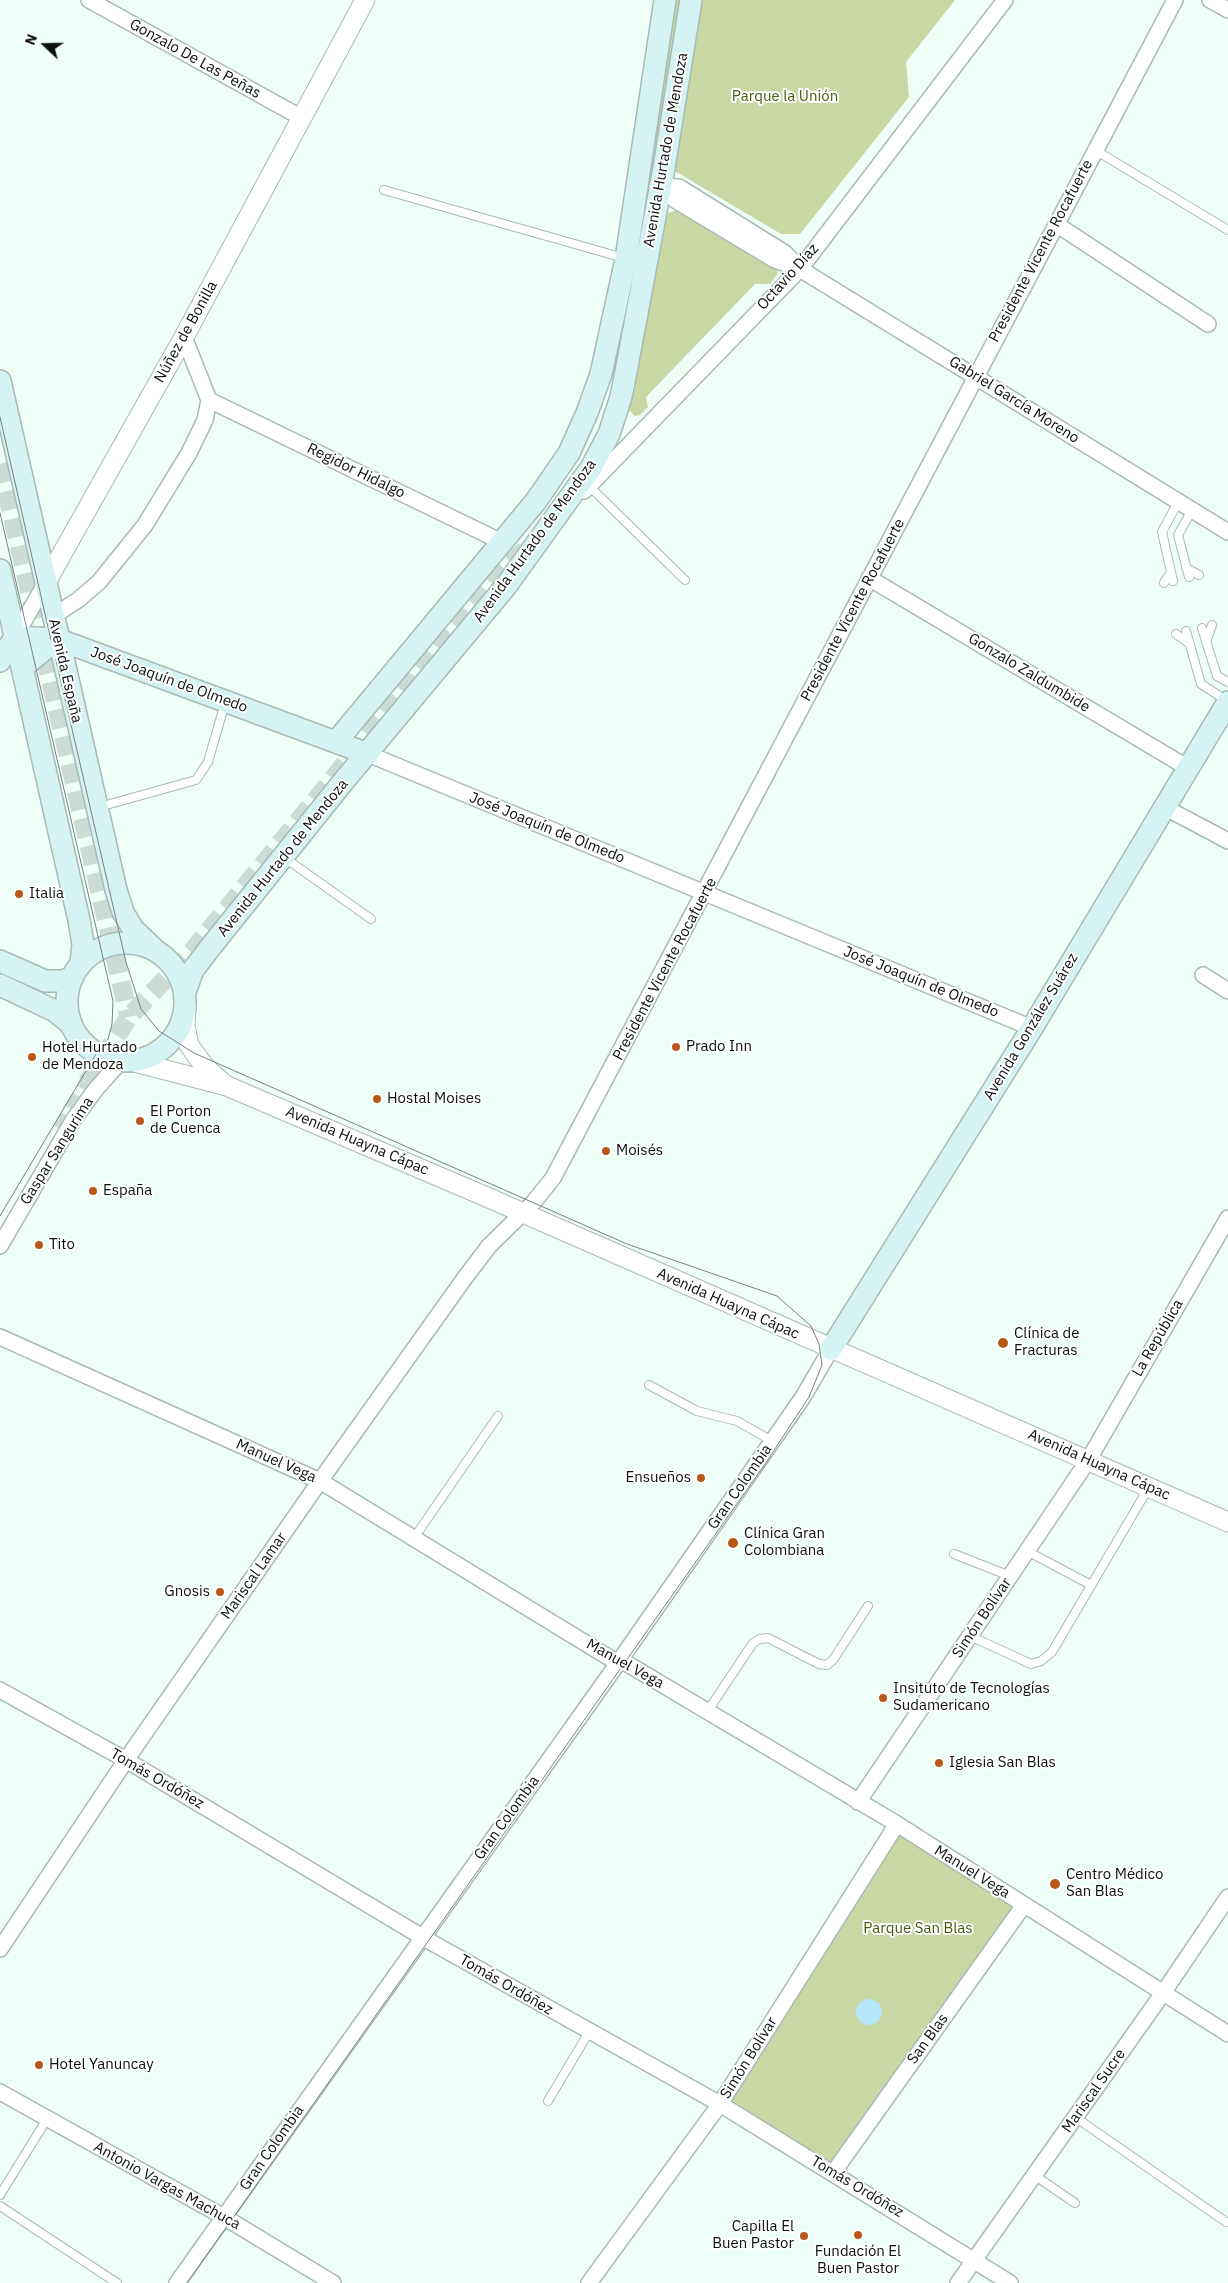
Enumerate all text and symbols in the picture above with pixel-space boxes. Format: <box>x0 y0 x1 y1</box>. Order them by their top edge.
street label: Gonzalo De Las Peñas <box>126 15 264 103</box>
north arrow <box>20 20 70 70</box>
text: N <box>21 32 41 48</box>
street label: Avenida Hurtado de Mendoza <box>640 51 692 249</box>
park label: Parque la Unión <box>732 88 838 106</box>
street label: Presidente Vicente Rocafuerte <box>985 157 1097 345</box>
street label: Octavio Díaz <box>753 240 823 314</box>
street label: Núñez de Bonilla <box>151 278 221 386</box>
street label: Gabriel García Moreno <box>946 353 1082 447</box>
street label: Regidor Hidalgo <box>304 440 408 502</box>
street label: Avenida Hurtado de Mendoza <box>470 456 600 626</box>
street label: Presidente Vicente Rocafuerte <box>797 516 909 704</box>
street label: Avenida España <box>44 617 86 725</box>
street label: Gonzalo Zaldumbide <box>965 630 1093 716</box>
street label: José Joaquín de Olmedo <box>88 643 250 717</box>
street label: Avenida Hurtado de Mendoza <box>214 776 352 940</box>
street label: José Joaquín de Olmedo <box>467 789 627 867</box>
street label: Presidente Vicente Rocafuerte <box>609 875 721 1063</box>
place label: Italia <box>29 885 64 903</box>
marker: Italia <box>13 888 25 900</box>
street label: José Joaquín de Olmedo <box>841 943 1001 1021</box>
street label: Avenida González Suárez <box>980 950 1082 1104</box>
place label: Prado Inn <box>686 1038 752 1056</box>
place label: Hotel Hurtado de Mendoza <box>42 1039 137 1074</box>
marker: Prado Inn <box>670 1041 682 1053</box>
marker: Hotel Hurtado de Mendoza <box>26 1051 38 1063</box>
place label: Hostal Moises <box>387 1090 481 1108</box>
marker: Hostal Moises <box>371 1093 383 1105</box>
street label: Gaspar Sangurima <box>17 1094 97 1208</box>
place label: El Porton de Cuenca <box>150 1103 221 1138</box>
street label: Avenida Huayna Cápac <box>283 1103 431 1179</box>
marker: El Porton de Cuenca <box>134 1115 146 1127</box>
place label: Moisés <box>616 1142 663 1160</box>
marker: Moisés <box>600 1145 612 1157</box>
place label: España <box>103 1182 152 1200</box>
marker: España <box>87 1185 99 1197</box>
place label: Tito <box>49 1236 75 1254</box>
marker: Tito <box>33 1239 45 1251</box>
street label: Avenida Huayna Cápac <box>654 1265 802 1343</box>
street label: La República <box>1129 1296 1187 1380</box>
place label: Clínica de Fracturas <box>1014 1325 1079 1360</box>
marker: Clínica de Fracturas <box>996 1336 1010 1350</box>
street label: Avenida Huayna Cápac <box>1025 1426 1173 1504</box>
street label: Manuel Vega <box>233 1435 319 1487</box>
street label: Gran Colombia <box>704 1441 776 1533</box>
place label: Ensueños <box>625 1469 691 1487</box>
marker: Ensueños <box>695 1472 707 1484</box>
place label: Clínica Gran Colombiana <box>744 1525 825 1560</box>
street label: Mariscal Lamar <box>217 1529 291 1623</box>
marker: Clínica Gran Colombiana <box>726 1536 740 1550</box>
street label: Simón Bolívar <box>949 1574 1015 1662</box>
place label: Gnosis <box>164 1583 210 1601</box>
marker: Gnosis <box>214 1586 226 1598</box>
street label: Manuel Vega <box>583 1635 667 1693</box>
place label: Insituto de Tecnologías Sudamericano <box>893 1680 1050 1715</box>
marker: Insituto de Tecnologías Sudamericano <box>877 1692 889 1704</box>
street label: Tomás Ordóñez <box>107 1745 207 1813</box>
place label: Iglesia San Blas <box>949 1754 1056 1772</box>
marker: Iglesia San Blas <box>933 1757 945 1769</box>
street label: Gran Colombia <box>470 1772 544 1864</box>
street label: Manuel Vega <box>931 1842 1013 1902</box>
place label: Centro Médico San Blas <box>1066 1866 1163 1901</box>
marker: Centro Médico San Blas <box>1048 1877 1062 1891</box>
park label: Parque San Blas <box>863 1920 973 1938</box>
street label: Tomás Ordóñez <box>456 1951 556 2019</box>
street label: San Blas <box>904 2010 952 2068</box>
street label: Simón Bolívar <box>717 2014 781 2102</box>
street label: Mariscal Sucre <box>1058 2046 1130 2136</box>
place label: Hotel Yanuncay <box>49 2056 154 2074</box>
marker: Hotel Yanuncay <box>33 2059 45 2071</box>
street label: Gran Colombia <box>236 2102 308 2194</box>
street label: Antonio Vargas Machuca <box>91 2138 243 2234</box>
street label: Tomás Ordóñez <box>807 2152 907 2222</box>
place label: Capilla El Buen Pastor <box>712 2218 794 2253</box>
marker: Fundación El Buen Pastor <box>852 2229 864 2241</box>
marker: Capilla El Buen Pastor <box>798 2230 810 2242</box>
place label: Fundación El Buen Pastor <box>815 2243 901 2278</box>

